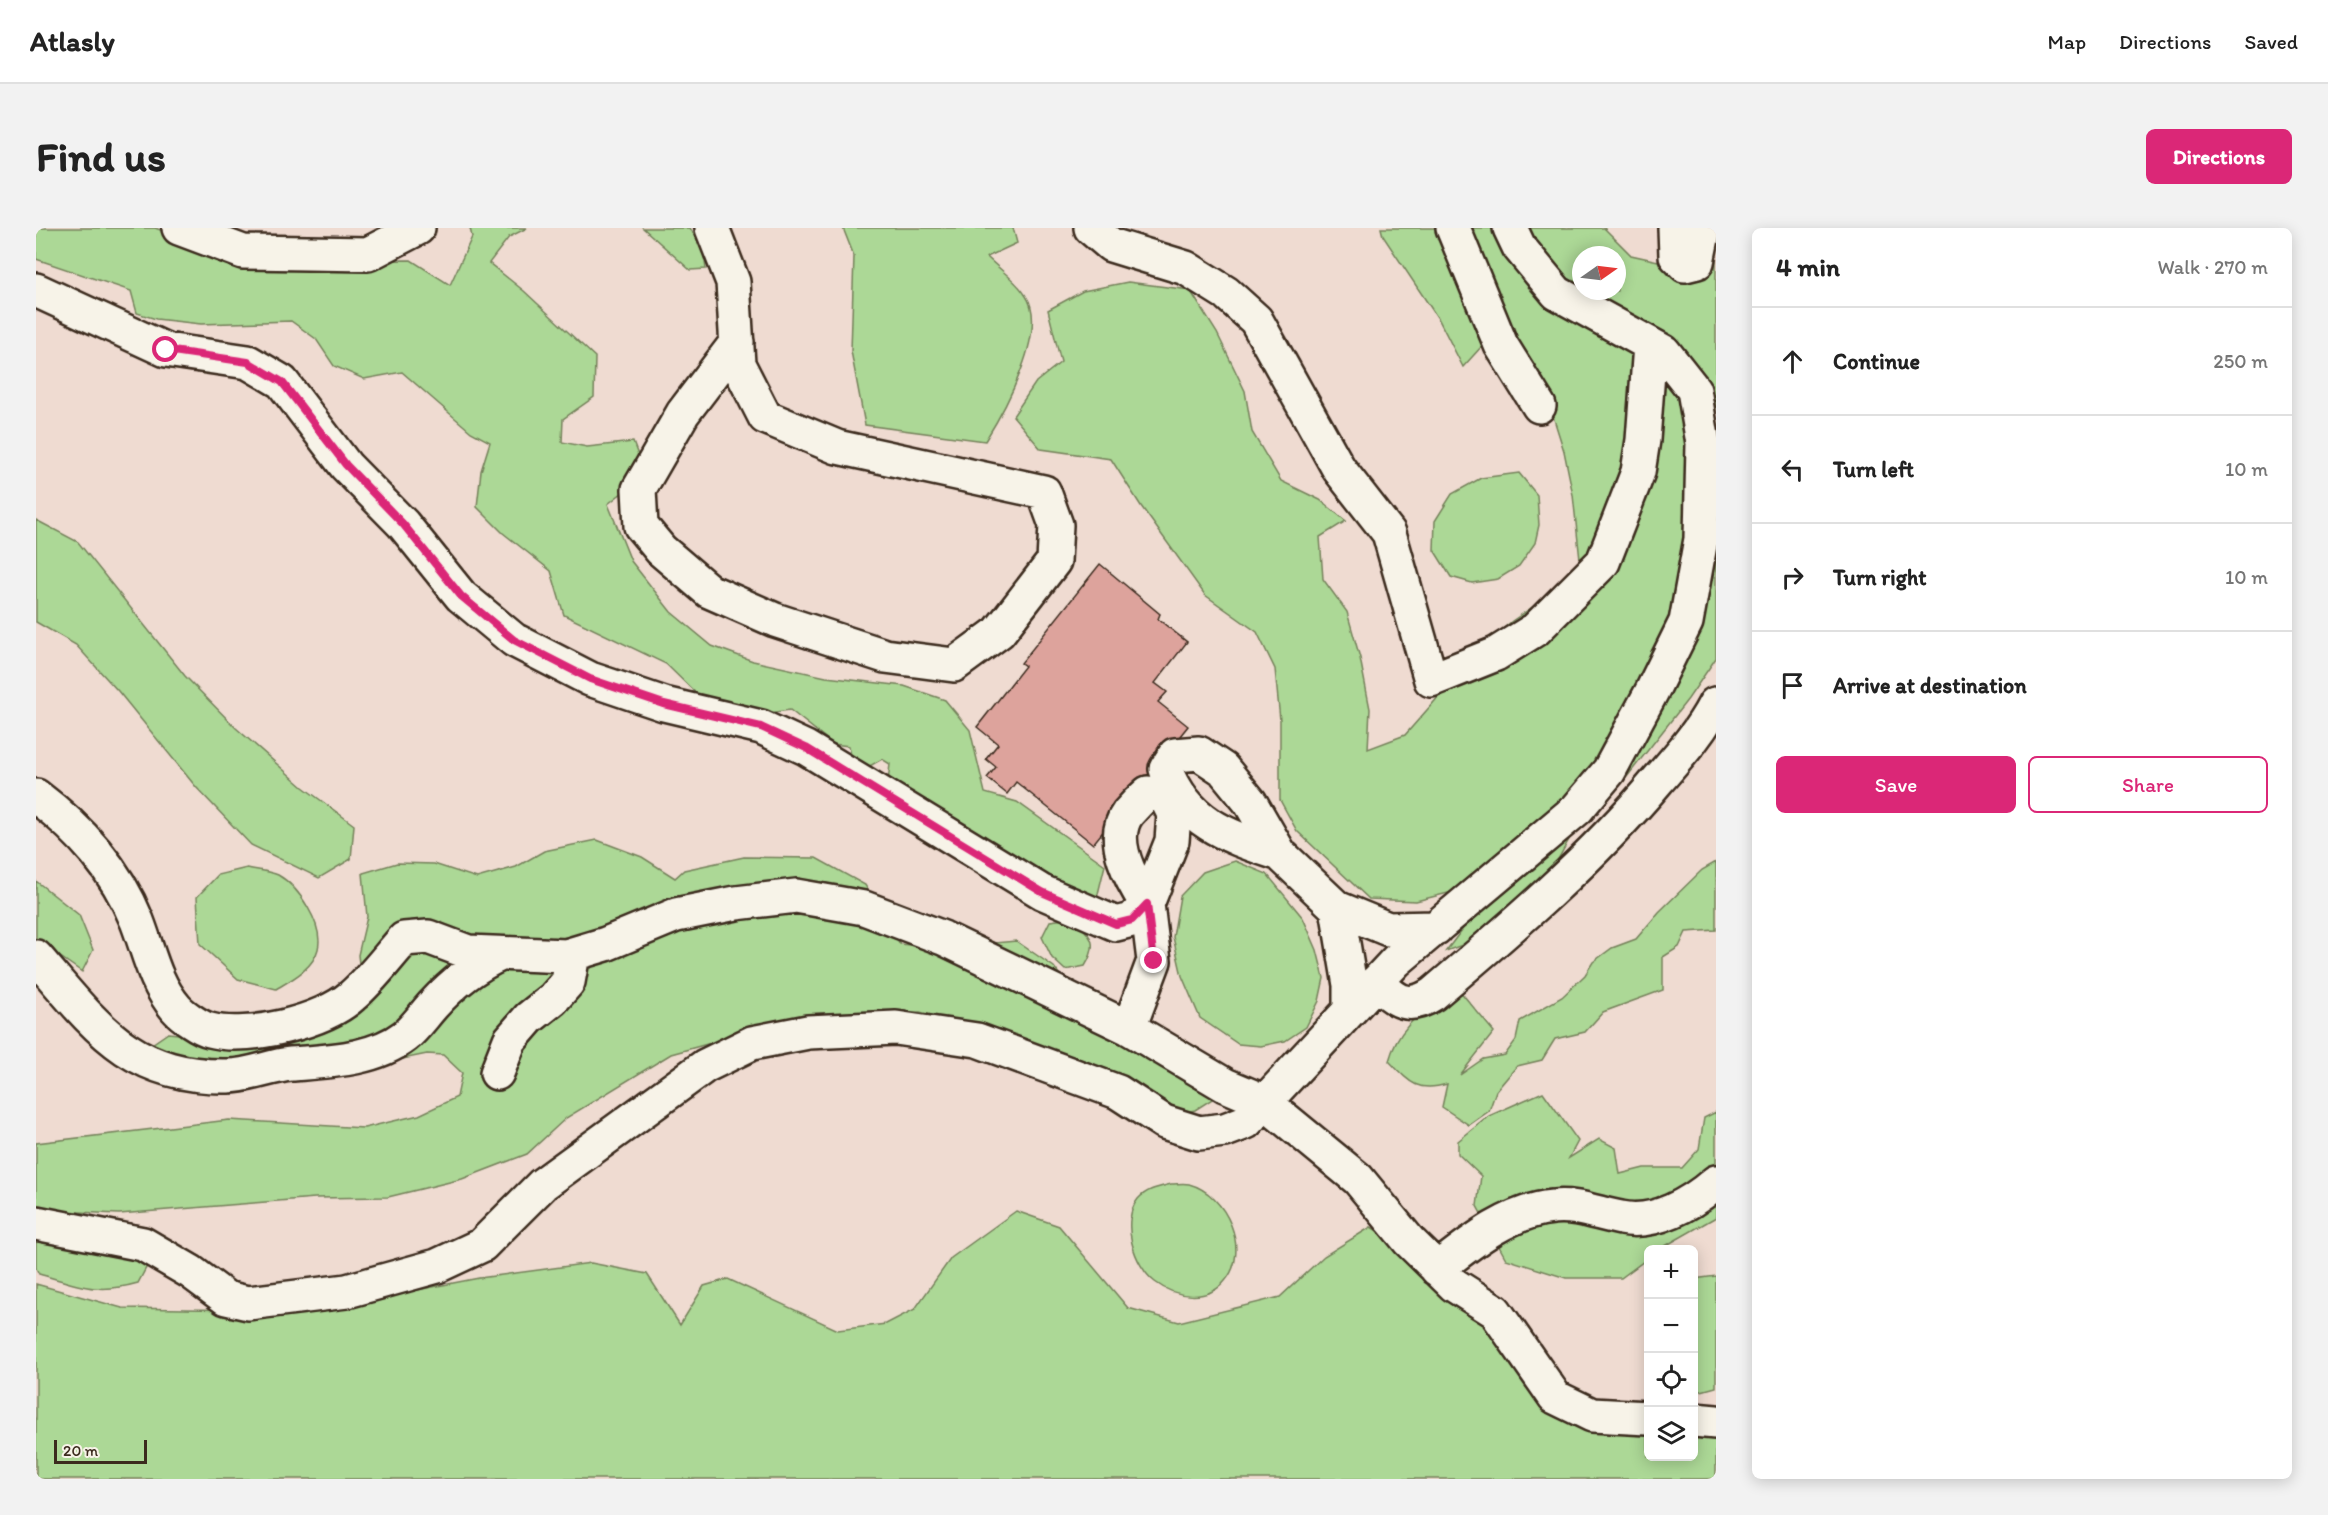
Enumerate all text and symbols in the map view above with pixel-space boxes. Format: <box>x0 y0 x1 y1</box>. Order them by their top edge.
text: Atlasly <box>30 24 115 58</box>
text: Map <box>2048 29 2086 54</box>
text: Directions <box>2119 29 2211 54</box>
text: Saved <box>2244 29 2298 54</box>
button: Directions <box>2146 129 2292 184</box>
text: Find us <box>36 131 166 182</box>
north arrow <box>1572 246 1626 300</box>
text: 4 min <box>1776 251 1840 283</box>
text: Walk · 270 m <box>2157 255 2268 279</box>
route start <box>152 336 178 362</box>
icon: ahead <box>1776 345 1809 378</box>
text: Continue <box>1833 348 1920 375</box>
text: 250 m <box>2213 349 2268 373</box>
icon: left <box>1776 453 1809 486</box>
text: Turn left <box>1833 456 1914 483</box>
text: 10 m <box>2225 457 2268 481</box>
icon: right <box>1776 561 1809 594</box>
text: Turn right <box>1833 564 1927 591</box>
text: 10 m <box>2225 565 2268 589</box>
icon: arrive <box>1776 669 1809 702</box>
text: Arrive at destination <box>1833 672 2027 699</box>
button: Save <box>1776 756 2016 813</box>
button: Share <box>2028 756 2268 813</box>
route end <box>1140 947 1166 973</box>
map controls <box>1644 1245 1698 1461</box>
button: + <box>1644 1245 1698 1299</box>
button: − <box>1644 1299 1698 1353</box>
button: locate <box>1644 1353 1698 1407</box>
button: layers <box>1644 1407 1698 1461</box>
scale bar <box>54 1437 147 1464</box>
text: 20 m <box>63 1441 98 1460</box>

